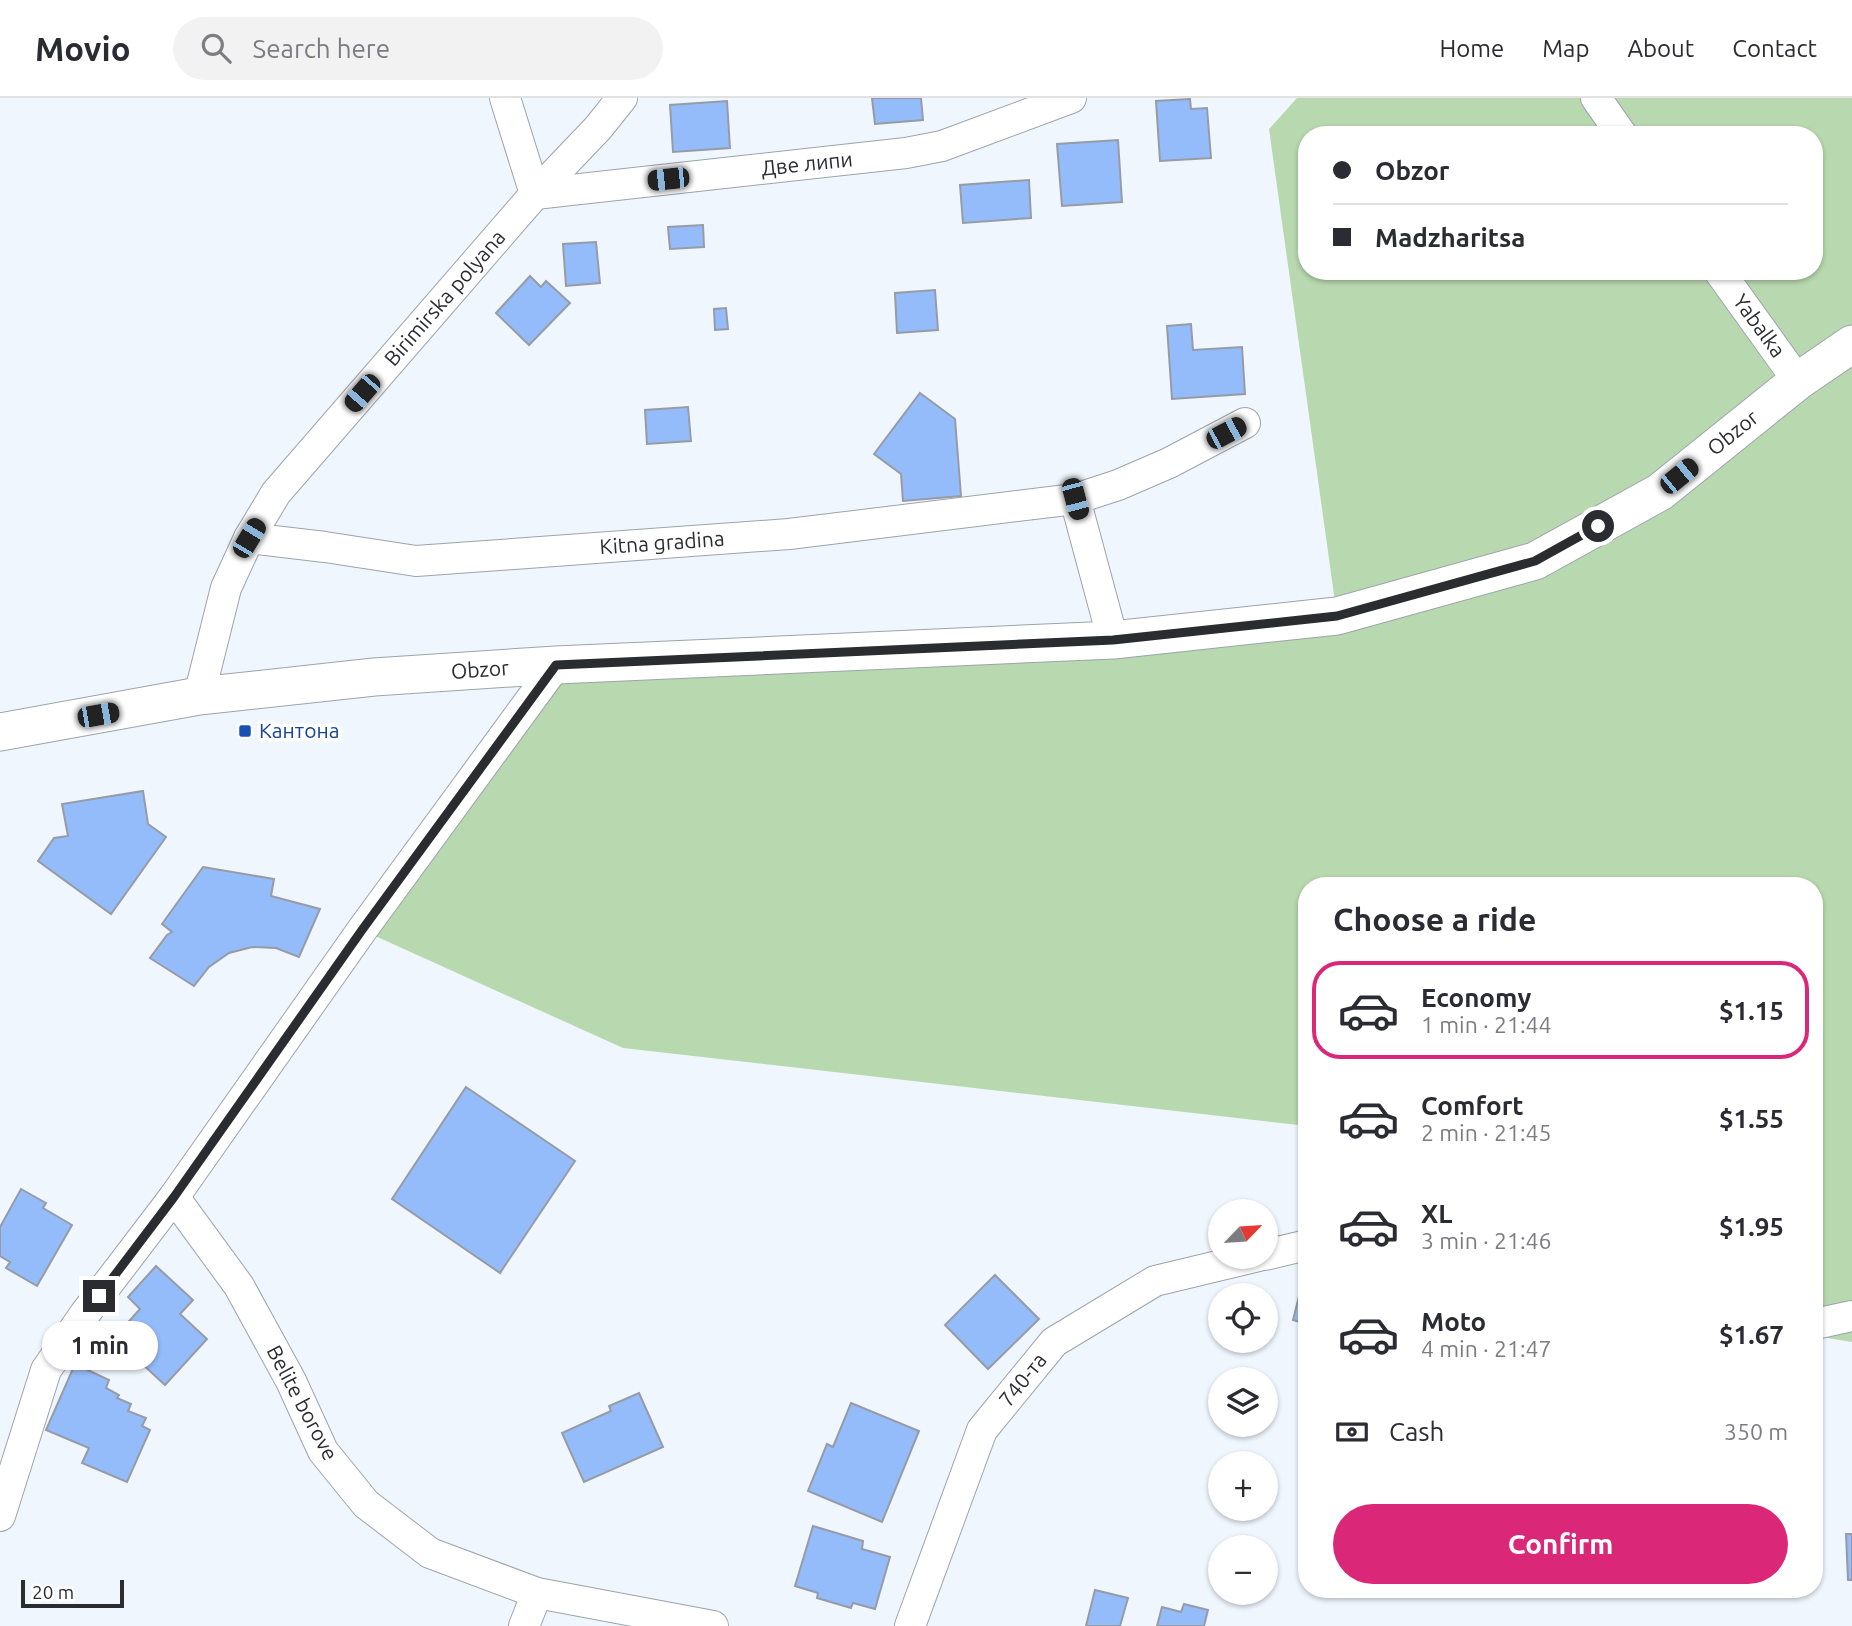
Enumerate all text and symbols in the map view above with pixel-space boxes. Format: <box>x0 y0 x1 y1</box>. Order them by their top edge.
search box <box>173 17 663 80</box>
icon: search <box>197 29 235 67</box>
text: Movio <box>35 30 131 67</box>
text: Search here <box>253 34 390 63</box>
text: Home <box>1439 35 1504 62</box>
text: Map <box>1542 35 1589 62</box>
text: About <box>1627 35 1694 62</box>
text: Contact <box>1732 35 1817 62</box>
street label: Две липи <box>760 146 854 180</box>
text: Obzor <box>1375 156 1450 185</box>
car <box>647 166 690 192</box>
text: Madzharitsa <box>1375 223 1525 252</box>
street label: Birimirska polyana <box>379 225 510 370</box>
street label: Yabalka <box>1729 289 1791 362</box>
car <box>341 370 384 416</box>
street label: Obzor <box>1702 405 1763 460</box>
car <box>1203 414 1250 452</box>
car <box>1657 455 1702 497</box>
car <box>1060 476 1091 522</box>
route start <box>1582 510 1614 542</box>
car <box>230 515 269 561</box>
street label: Kitna gradina <box>599 526 725 558</box>
street label: Obzor <box>450 655 510 683</box>
car <box>76 701 121 729</box>
place label: Кантона <box>259 718 340 742</box>
marker: Кантона <box>237 723 253 739</box>
text: Choose a ride <box>1333 901 1536 937</box>
icon: car <box>1337 979 1400 1042</box>
text: Economy <box>1421 983 1531 1012</box>
text: $1.15 <box>1719 996 1784 1025</box>
text: 1 min · 21:44 <box>1421 1012 1552 1037</box>
icon: car <box>1337 1087 1400 1150</box>
text: Comfort <box>1421 1091 1524 1120</box>
text: $1.55 <box>1719 1104 1784 1133</box>
text: 2 min · 21:45 <box>1421 1120 1552 1145</box>
icon: car <box>1337 1195 1400 1258</box>
north arrow <box>1208 1199 1278 1269</box>
map controls <box>1208 1199 1278 1605</box>
text: XL <box>1421 1199 1452 1228</box>
text: $1.95 <box>1719 1212 1784 1241</box>
text: 3 min · 21:46 <box>1421 1228 1552 1253</box>
route end <box>83 1280 115 1312</box>
button: locate <box>1208 1283 1278 1353</box>
icon: car <box>1337 1303 1400 1366</box>
text: Moto <box>1421 1307 1486 1336</box>
callout: 1 min <box>41 1320 157 1370</box>
text: $1.67 <box>1719 1320 1784 1349</box>
text: 1 min <box>71 1333 129 1358</box>
text: 4 min · 21:47 <box>1421 1336 1552 1361</box>
street label: Belite borove <box>263 1341 343 1464</box>
street label: 740-та <box>993 1348 1051 1411</box>
button: layers <box>1208 1367 1278 1437</box>
icon: cash <box>1333 1413 1371 1451</box>
text: Cash <box>1389 1417 1444 1446</box>
text: 350 m <box>1724 1419 1788 1444</box>
button: + <box>1208 1451 1278 1521</box>
button: Confirm <box>1333 1504 1788 1584</box>
button: − <box>1208 1535 1278 1605</box>
scale bar <box>21 1577 124 1609</box>
text: 20 m <box>32 1581 74 1603</box>

